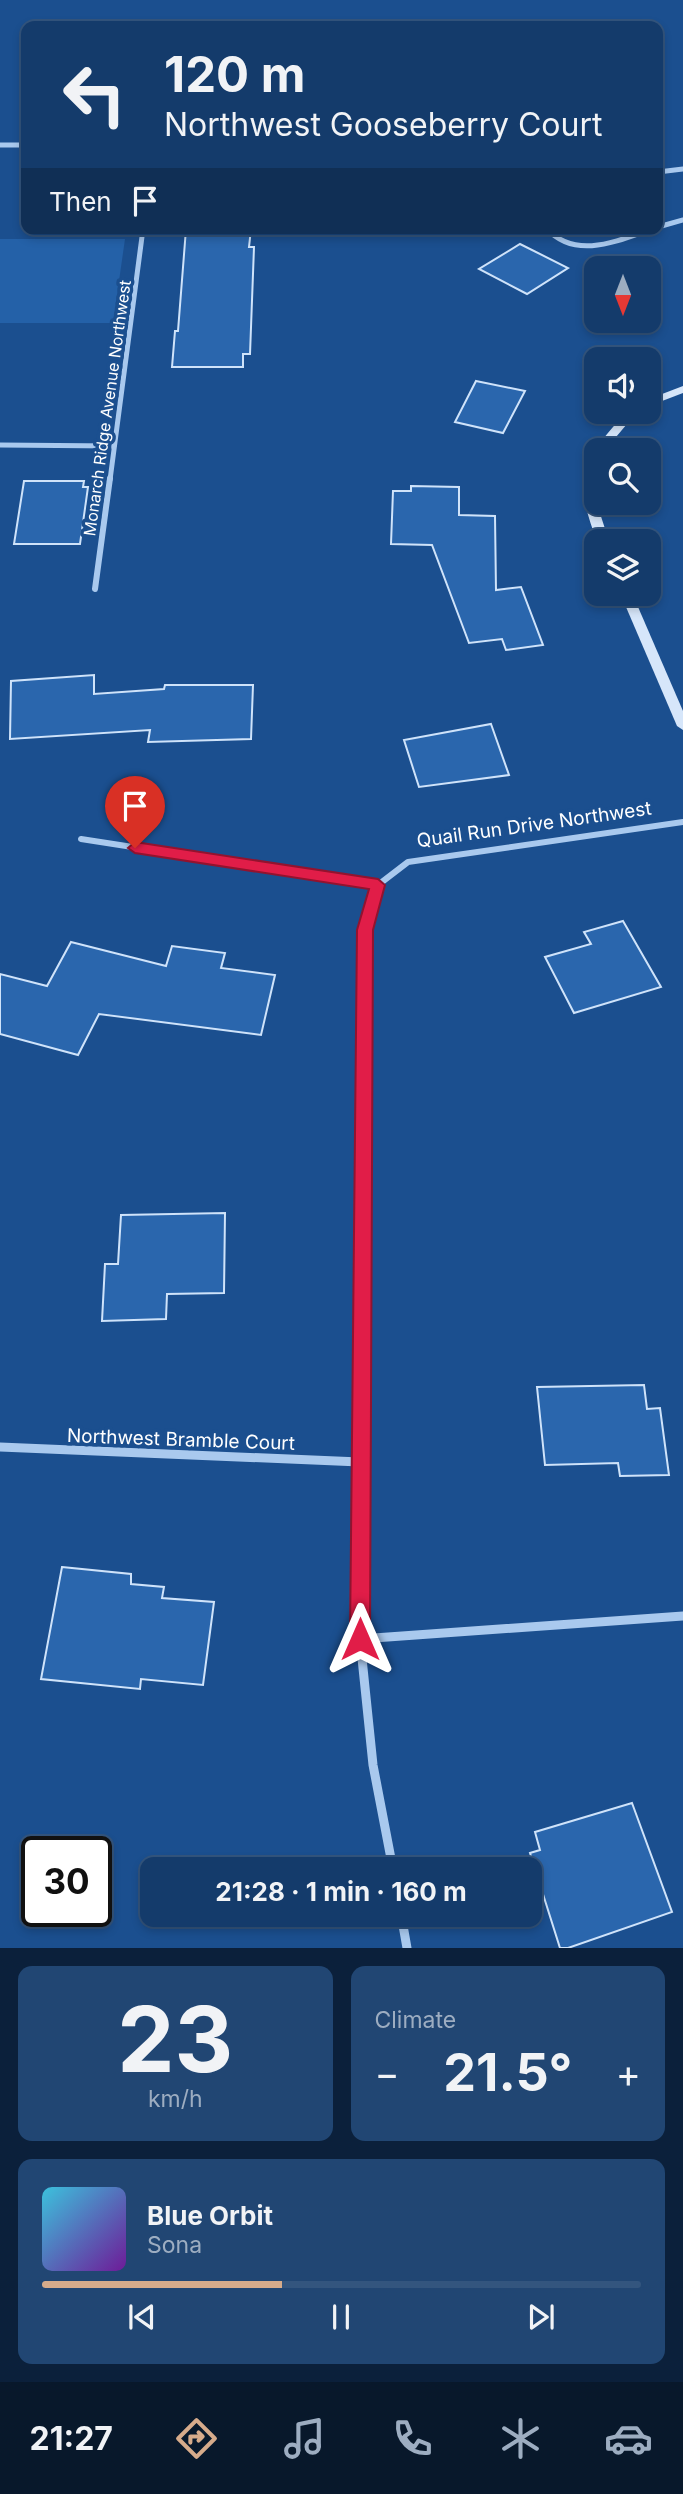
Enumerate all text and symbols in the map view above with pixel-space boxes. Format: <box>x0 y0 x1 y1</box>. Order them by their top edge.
text: 120 m <box>164 45 305 104</box>
icon: left <box>49 49 140 140</box>
text: Northwest Gooseberry Court <box>164 105 602 144</box>
icon: arrive <box>126 182 164 220</box>
text: Then <box>49 186 112 217</box>
north arrow <box>584 256 662 332</box>
map controls <box>584 256 661 606</box>
street label: Monarch Ridge Avenue Northwest <box>79 279 135 537</box>
button: sound <box>584 347 661 424</box>
button: search <box>584 438 661 515</box>
button: layers <box>584 529 661 606</box>
pin <box>105 776 165 848</box>
icon: arrive <box>116 787 154 825</box>
street label: Quail Run Drive Northwest <box>415 797 653 852</box>
street label: Northwest Bramble Court <box>67 1424 295 1455</box>
position arrow <box>323 1602 397 1676</box>
speed limit sign: 30 <box>21 1836 112 1927</box>
text: 21:28 · 1 min · 160 m <box>215 1876 467 1907</box>
text: 23 <box>117 1984 233 2094</box>
text: Climate <box>375 2006 456 2034</box>
text: 21.5° <box>443 2041 572 2104</box>
text: − <box>375 2050 400 2096</box>
text: + <box>616 2050 641 2096</box>
text: km/h <box>148 2085 203 2113</box>
text: Blue Orbit <box>147 2200 273 2231</box>
text: Sona <box>147 2231 202 2259</box>
icon: previous <box>123 2298 161 2336</box>
icon: pause <box>322 2298 360 2336</box>
icon: next <box>522 2298 560 2336</box>
icon: directions <box>172 2414 221 2463</box>
icon: music <box>280 2414 329 2463</box>
icon: phone <box>388 2414 437 2463</box>
icon: climate <box>496 2414 545 2463</box>
icon: car <box>604 2414 653 2463</box>
text: 21:27 <box>30 2419 113 2458</box>

